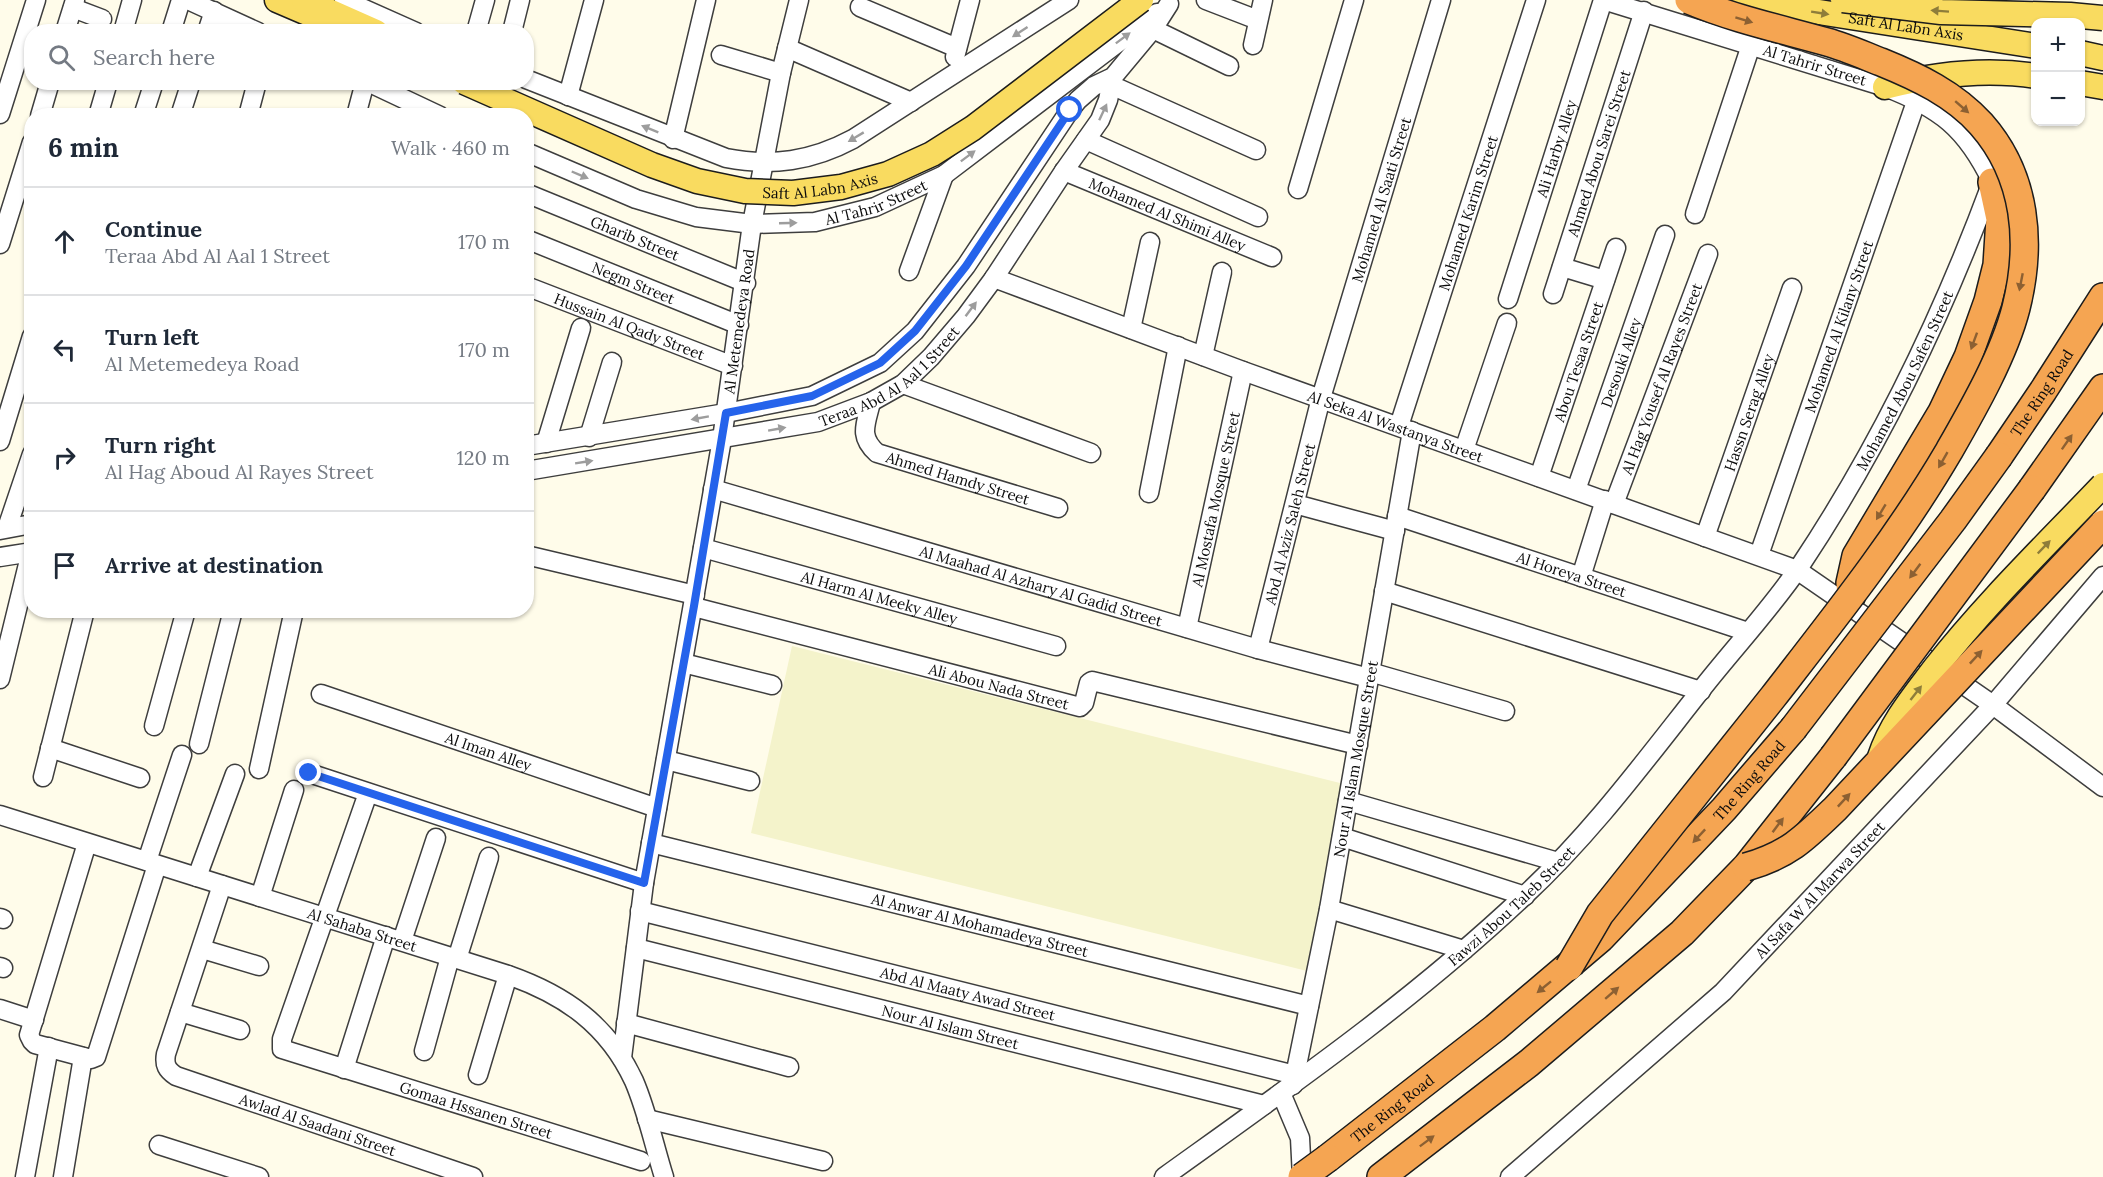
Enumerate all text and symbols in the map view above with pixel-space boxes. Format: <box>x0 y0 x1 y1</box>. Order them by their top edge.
street label: Saft Al Labn Axis <box>1847 7 1965 44</box>
one-way arrow <box>1930 7 1949 16</box>
one-way arrow <box>1811 9 1830 18</box>
one-way arrow <box>1735 16 1753 25</box>
map controls <box>2031 18 2085 126</box>
button: + <box>2031 18 2085 72</box>
search box <box>24 24 534 90</box>
one-way arrow <box>1012 26 1028 37</box>
one-way arrow <box>1115 32 1131 44</box>
street label: Al Tahrir Street <box>1760 40 1869 90</box>
icon: search <box>45 41 78 74</box>
text: Search here <box>93 43 215 71</box>
street label: Ahmed Abou Sarei Street <box>1562 67 1634 240</box>
button: − <box>2031 72 2085 126</box>
route start <box>1056 96 1082 122</box>
street label: Ali Harby Alley <box>1531 97 1580 201</box>
one-way arrow <box>1954 100 1969 113</box>
one-way arrow <box>1098 104 1107 121</box>
street label: Mohamed Al Saati Street <box>1347 115 1415 284</box>
one-way arrow <box>641 124 659 133</box>
text: 6 min <box>48 131 119 164</box>
one-way arrow <box>847 132 864 142</box>
street label: Mohamed Karim Street <box>1434 132 1502 293</box>
text: Walk · 460 m <box>391 135 510 160</box>
one-way arrow <box>961 151 976 163</box>
street label: Saft Al Labn Axis <box>762 168 880 203</box>
one-way arrow <box>572 170 590 180</box>
street label: Mohamed Al Shimi Alley <box>1086 173 1249 255</box>
street label: Al Tahrir Street <box>822 175 930 229</box>
street label: Gharib Street <box>588 211 683 264</box>
text: Continue <box>105 215 202 243</box>
one-way arrow <box>779 218 798 228</box>
icon: ahead <box>48 225 81 258</box>
text: 170 m <box>458 229 510 254</box>
street label: Mohamed Al Kilany Street <box>1800 238 1877 415</box>
text: Teraa Abd Al Aal 1 Street <box>105 243 330 268</box>
street label: Al Metemedeya Road <box>719 248 758 396</box>
street label: Negm Street <box>589 257 678 308</box>
one-way arrow <box>2016 273 2025 292</box>
street label: Al Hag Yousef Al Rayes Street <box>1616 280 1706 478</box>
street label: Mohamed Abou Safen Street <box>1852 287 1957 474</box>
street label: Hussain Al Qady Street <box>552 288 708 364</box>
street label: Abou Tesaa Street <box>1549 299 1607 425</box>
one-way arrow <box>965 301 977 317</box>
street label: Desouki Alley <box>1596 315 1645 410</box>
street label: Teraa Abd Al Aal 1 Street <box>816 322 963 430</box>
text: Turn left <box>105 323 199 351</box>
one-way arrow <box>1968 332 1978 350</box>
icon: left <box>48 333 81 366</box>
text: 170 m <box>458 337 510 362</box>
street label: The Ring Road <box>2006 346 2077 440</box>
text: Al Metemedeya Road <box>105 351 300 376</box>
street label: Hassn Serag Alley <box>1719 351 1778 474</box>
street label: Al Seka Al Wastanya Street <box>1304 385 1486 466</box>
street label: Al Mostafa Mosque Street <box>1187 409 1243 589</box>
one-way arrow <box>690 413 709 422</box>
one-way arrow <box>767 425 786 434</box>
text: Turn right <box>105 431 216 459</box>
one-way arrow <box>2061 434 2073 450</box>
icon: right <box>48 441 81 474</box>
street label: Abd Al Aziz Saleh Street <box>1260 441 1319 608</box>
text: 120 m <box>456 445 510 470</box>
street label: Ahmed Hamdy Street <box>883 447 1032 508</box>
one-way arrow <box>1938 452 1949 468</box>
one-way arrow <box>575 457 594 466</box>
text: Al Hag Aboud Al Rayes Street <box>105 459 374 484</box>
one-way arrow <box>1876 504 1887 520</box>
one-way arrow <box>2037 539 2051 554</box>
street label: Al Maahad Al Azhary Al Gadid Street <box>917 540 1165 630</box>
street label: Al Horeya Street <box>1514 546 1629 601</box>
icon: arrive <box>48 549 81 582</box>
text: Arrive at destination <box>105 551 323 579</box>
one-way arrow <box>1909 563 1921 578</box>
street label: Al Harm Al Meeky Alley <box>798 566 960 628</box>
one-way arrow <box>1969 650 1983 664</box>
street label: Ali Abou Nada Street <box>926 659 1071 713</box>
street label: Nour Al Islam Mosque Street <box>1329 659 1382 859</box>
one-way arrow <box>1909 685 1922 701</box>
street label: Al Iman Alley <box>442 727 534 774</box>
street label: The Ring Road <box>1709 736 1789 824</box>
route end <box>295 759 321 785</box>
one-way arrow <box>1837 792 1851 807</box>
street label: Al Safa W Al Marwa Street <box>1750 817 1889 963</box>
one-way arrow <box>1772 817 1784 833</box>
one-way arrow <box>1692 829 1706 843</box>
street label: Fawzi Abou Taleb Street <box>1443 842 1579 970</box>
street label: Al Anwar Al Mohamadeya Street <box>869 888 1091 961</box>
street label: Al Sahaba Street <box>305 903 420 955</box>
street label: Abd Al Maaty Awad Street <box>877 962 1057 1024</box>
one-way arrow <box>1537 980 1552 993</box>
one-way arrow <box>1604 987 1619 1000</box>
street label: Nour Al Islam Street <box>880 1000 1021 1053</box>
street label: The Ring Road <box>1346 1070 1437 1147</box>
street label: Gomaa Hssanen Street <box>397 1077 555 1142</box>
street label: Awlad Al Saadani Street <box>236 1089 399 1160</box>
one-way arrow <box>1420 1136 1435 1148</box>

